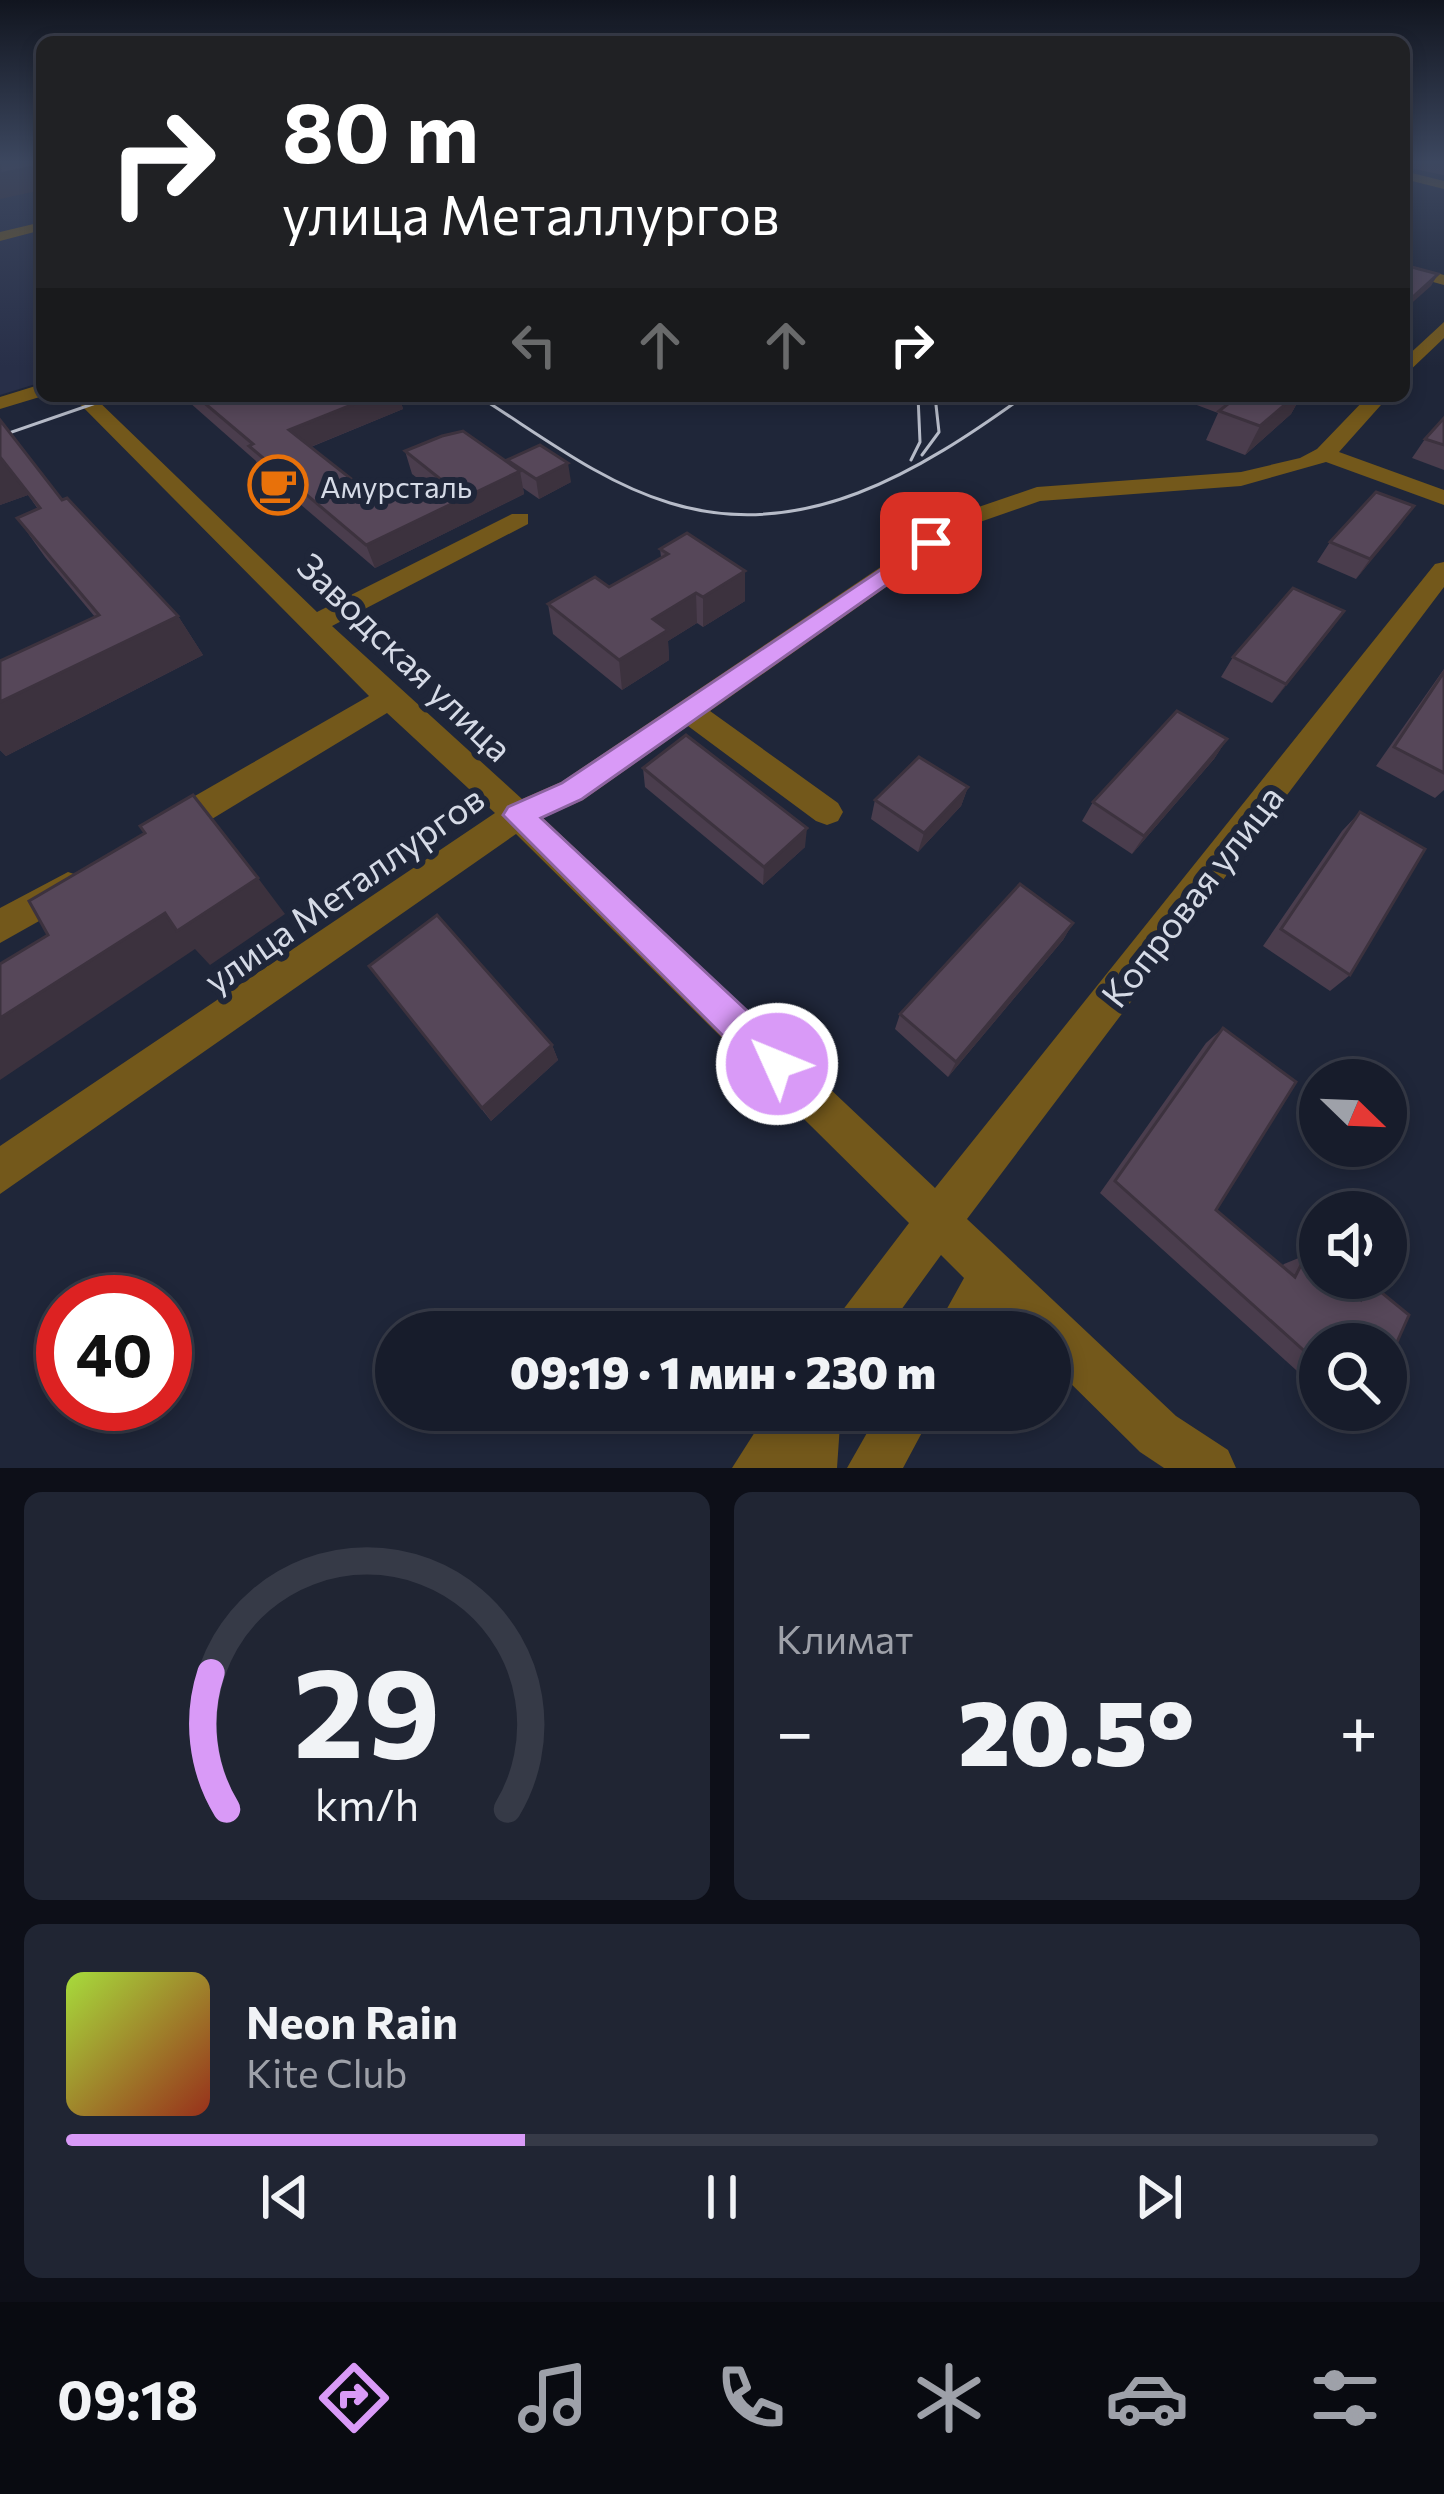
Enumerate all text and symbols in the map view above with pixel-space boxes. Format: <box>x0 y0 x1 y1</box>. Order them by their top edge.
text: 80 m <box>282 78 479 180</box>
icon: right <box>84 84 240 240</box>
text: улица Металлургов <box>282 180 780 246</box>
icon: left <box>501 312 567 378</box>
icon: ahead <box>627 312 693 378</box>
icon: ahead <box>753 312 819 378</box>
icon: right <box>879 312 945 378</box>
cafe icon: Амурсталь <box>247 454 309 516</box>
place label: Амурсталь <box>320 467 472 504</box>
pin <box>880 492 982 594</box>
icon: arrive <box>898 510 964 576</box>
street label: Заводская улица <box>290 543 522 769</box>
street label: улица Металлургов <box>195 775 491 1001</box>
street label: Копровая улица <box>1091 775 1291 1015</box>
position arrow <box>714 1001 840 1127</box>
north arrow <box>1299 1059 1407 1167</box>
map controls <box>1299 1059 1407 1431</box>
button: sound <box>1299 1191 1407 1299</box>
speed limit sign: 40 <box>36 1275 192 1431</box>
button: search <box>1299 1323 1407 1431</box>
text: 09:19 · 1 мин · 230 m <box>510 1343 936 1398</box>
text: Климат <box>776 1614 913 1662</box>
text: 29 <box>293 1631 441 1784</box>
text: 20.5° <box>958 1674 1194 1785</box>
text: − <box>776 1689 814 1770</box>
text: + <box>1339 1689 1378 1770</box>
text: km/h <box>315 1777 419 1830</box>
text: Neon Rain <box>246 1993 458 2048</box>
text: Kite Club <box>246 2048 407 2096</box>
icon: previous <box>252 2164 318 2230</box>
icon: pause <box>689 2164 755 2230</box>
icon: next <box>1126 2164 1192 2230</box>
icon: directions <box>312 2356 396 2440</box>
icon: music <box>511 2356 595 2440</box>
icon: phone <box>709 2356 793 2440</box>
icon: climate <box>907 2356 991 2440</box>
icon: car <box>1105 2356 1189 2440</box>
icon: filters <box>1303 2356 1387 2440</box>
text: 09:18 <box>57 2365 198 2431</box>

